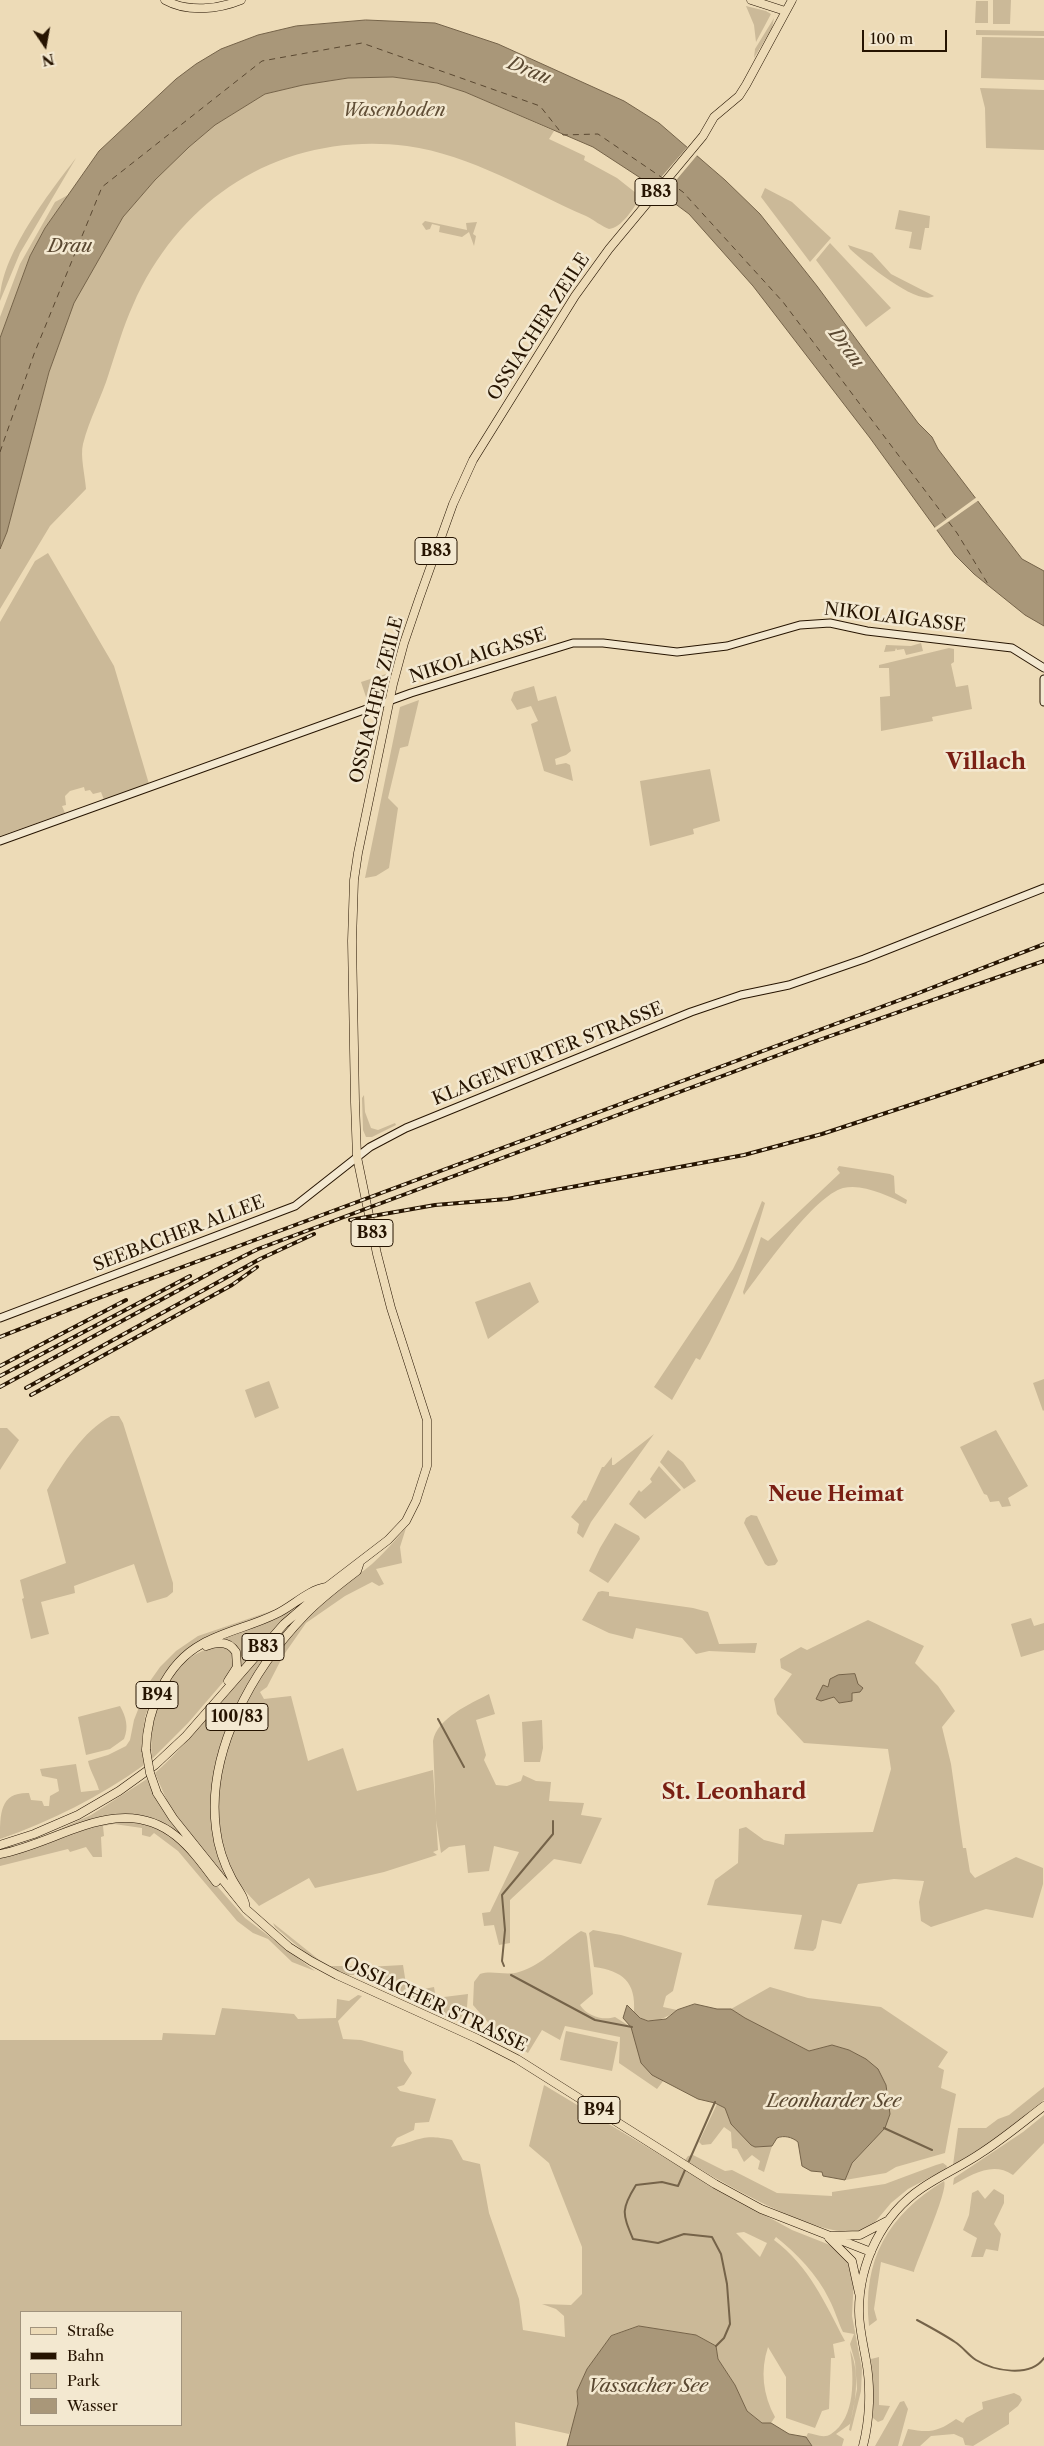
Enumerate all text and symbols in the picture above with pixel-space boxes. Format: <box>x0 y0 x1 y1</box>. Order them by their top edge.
north arrow <box>20 20 70 70</box>
scale bar <box>864 20 949 52</box>
text: 100 m <box>870 29 913 48</box>
text: N <box>40 50 56 70</box>
water label: Drau <box>504 52 554 90</box>
park label: Wasenboden <box>342 100 446 122</box>
road number: B83 <box>635 178 677 206</box>
water label: Drau <box>48 236 92 258</box>
street label: OSSIACHER ZEILE <box>483 249 595 405</box>
water label: Drau <box>824 323 868 373</box>
road number: B83 <box>415 538 457 564</box>
street label: NIKOLAIGASSE <box>823 599 967 637</box>
street label: OSSIACHER ZEILE <box>346 614 408 786</box>
street label: NIKOLAIGASSE <box>407 624 549 688</box>
district label: Villach <box>946 750 1026 776</box>
street label: KLAGENFURTER STRASSE <box>429 998 667 1110</box>
street label: SEEBACHER ALLEE <box>90 1191 268 1277</box>
road number: B83 <box>351 1220 393 1246</box>
district label: Neue Heimat <box>768 1483 904 1507</box>
road number: B83 <box>242 1634 284 1660</box>
road number: B94 <box>136 1682 178 1708</box>
road number: 100/83 <box>206 1704 268 1730</box>
district label: St. Leonhard <box>662 1780 806 1806</box>
street label: OSSIACHER STRASSE <box>340 1953 530 2057</box>
water label: Leonharder See <box>767 2091 901 2113</box>
road number: B94 <box>578 2096 620 2124</box>
legend <box>20 2311 182 2426</box>
text: Straße <box>67 2321 114 2340</box>
text: Bahn <box>67 2346 104 2365</box>
text: Park <box>67 2371 100 2390</box>
water label: Vassacher See <box>588 2376 708 2398</box>
text: Wasser <box>67 2396 118 2415</box>

